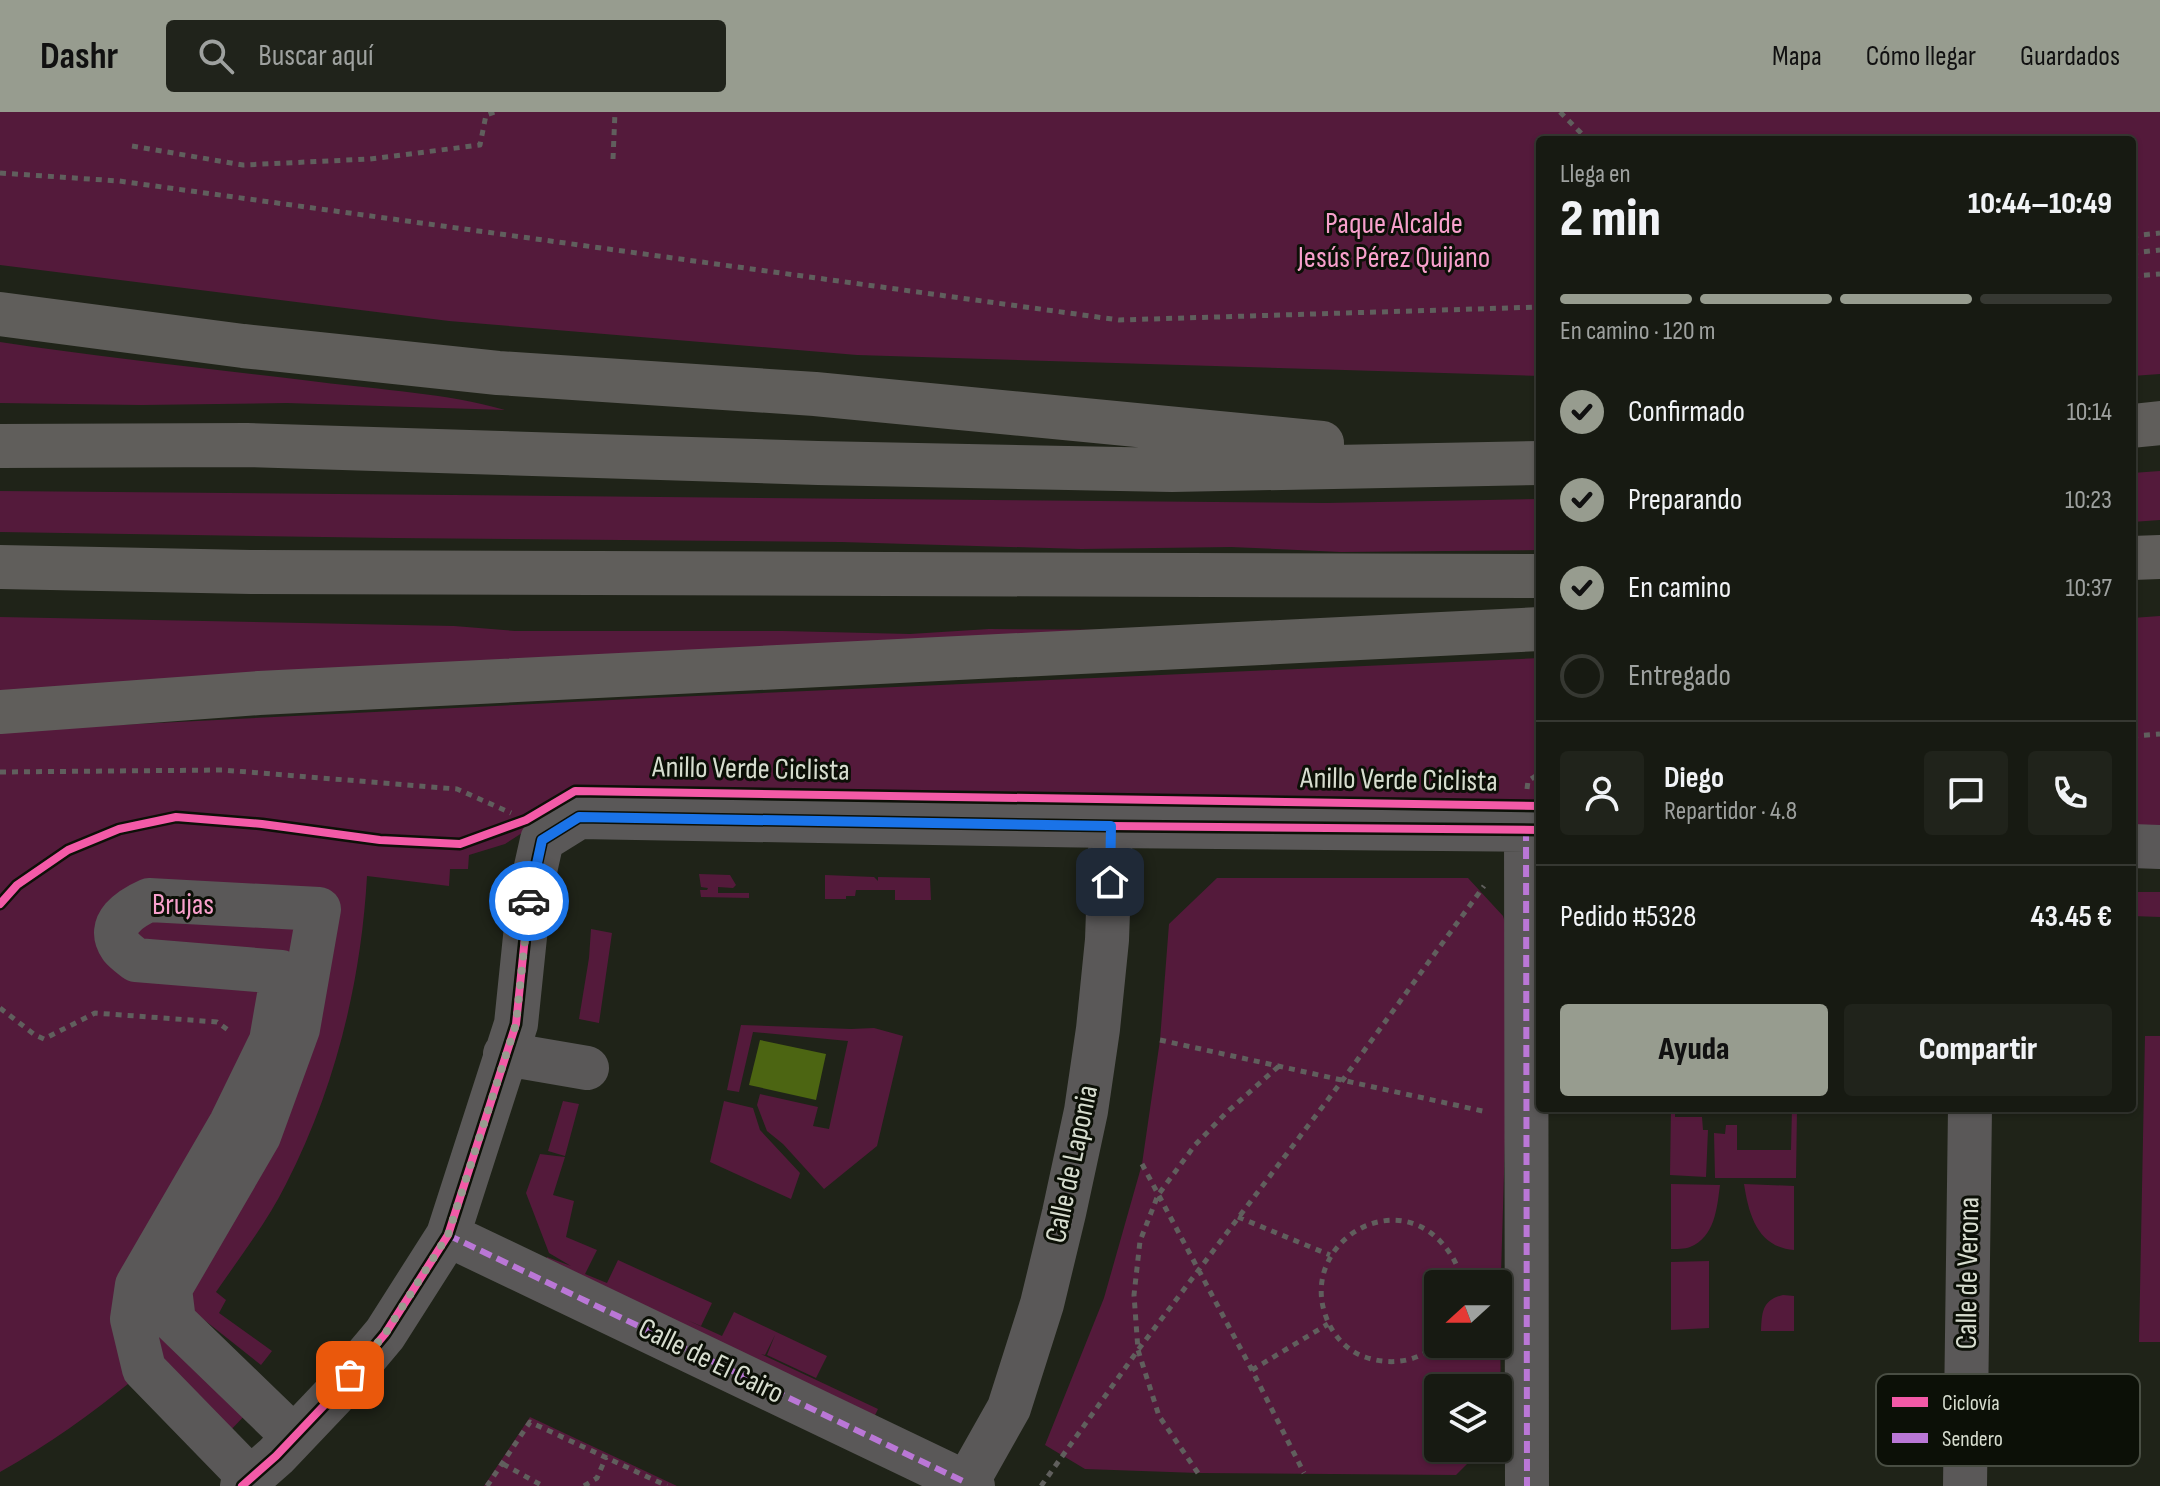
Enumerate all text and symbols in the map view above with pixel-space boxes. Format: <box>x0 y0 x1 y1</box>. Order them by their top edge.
search box <box>166 20 726 92</box>
text: Dashr <box>40 34 118 79</box>
icon: search <box>194 34 238 78</box>
text: Buscar aquí <box>258 38 374 74</box>
text: Mapa <box>1772 40 1822 73</box>
text: Cómo llegar <box>1866 40 1976 73</box>
text: Guardados <box>2020 40 2120 73</box>
text: Llega en <box>1560 159 1631 190</box>
text: 10:44–10:49 <box>1968 186 2112 222</box>
text: 2 min <box>1560 188 1661 251</box>
park label: Paque Alcalde Jesús Pérez Quijano <box>1297 206 1490 276</box>
text: En camino · 120 m <box>1560 316 1715 347</box>
icon: check <box>1560 390 1604 434</box>
text: Confirmado <box>1628 394 1745 430</box>
text: 10:14 <box>2067 397 2112 428</box>
icon: check <box>1560 478 1604 522</box>
text: Preparando <box>1628 482 1742 518</box>
text: 10:23 <box>2065 485 2112 516</box>
icon: check <box>1560 566 1604 610</box>
text: En camino <box>1628 570 1731 606</box>
text: 10:37 <box>2065 573 2112 604</box>
text: Entregado <box>1628 658 1731 694</box>
street label: Anillo Verde Ciclista <box>651 749 850 789</box>
button: person <box>1560 751 1644 835</box>
button: chat <box>1924 751 2008 835</box>
button: phone <box>2028 751 2112 835</box>
street label: Anillo Verde Ciclista <box>1299 760 1498 800</box>
text: Diego <box>1664 760 1724 796</box>
text: Repartidor · 4.8 <box>1664 796 1797 827</box>
pin <box>1076 848 1144 916</box>
icon: home <box>1088 860 1132 904</box>
courier <box>489 861 569 941</box>
icon: car <box>507 879 551 923</box>
park label: Brujas <box>152 887 214 923</box>
text: Pedido #5328 <box>1560 899 1696 935</box>
text: 43.45 € <box>2030 899 2112 935</box>
button: Ayuda <box>1560 1004 1828 1096</box>
button: Compartir <box>1844 1004 2112 1096</box>
street label: Calle de Laponia <box>1038 1082 1106 1246</box>
street label: Calle de Verona <box>1949 1196 1987 1350</box>
north arrow <box>1424 1270 1512 1358</box>
map controls <box>1424 1270 1512 1462</box>
street label: Calle de El Cairo <box>632 1310 790 1412</box>
pin <box>316 1341 384 1409</box>
icon: bag <box>328 1353 372 1397</box>
button: layers <box>1424 1374 1512 1462</box>
legend <box>1876 1374 2140 1466</box>
text: Ciclovía <box>1942 1390 2000 1417</box>
text: Sendero <box>1942 1426 2003 1453</box>

